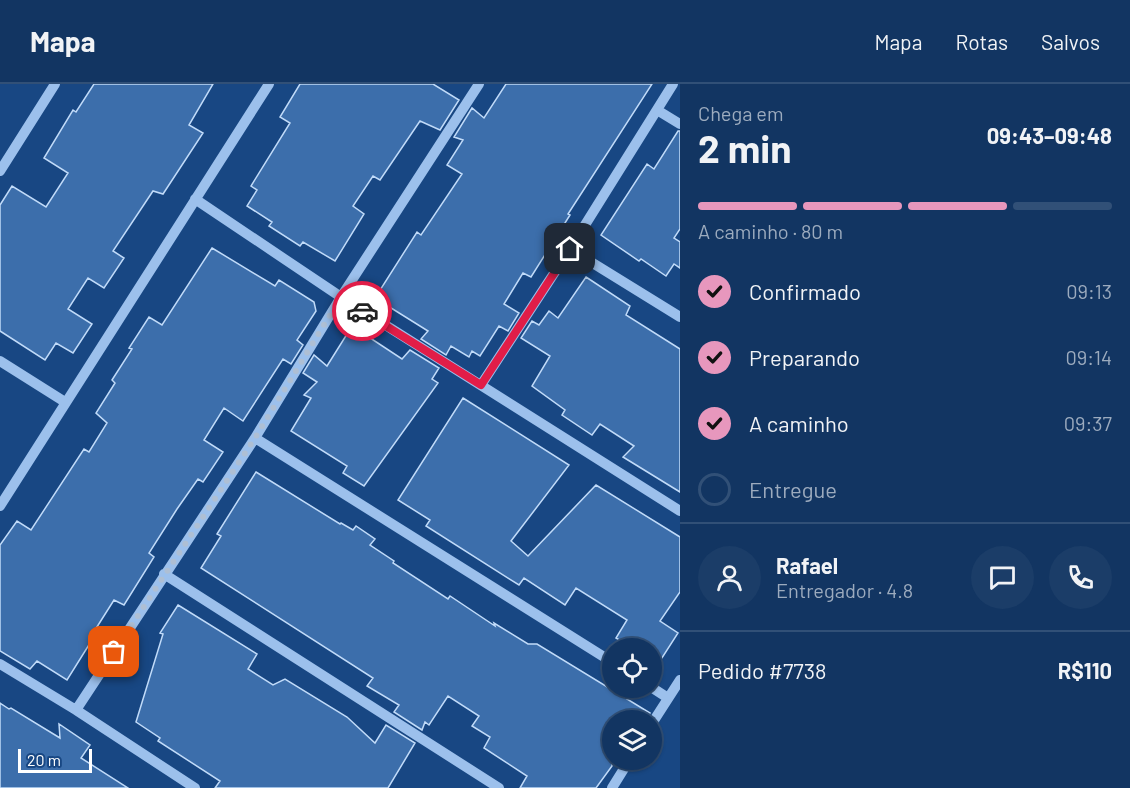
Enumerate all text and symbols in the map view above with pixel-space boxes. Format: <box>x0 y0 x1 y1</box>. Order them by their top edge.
text: Mapa <box>30 24 96 58</box>
text: Mapa <box>874 29 922 54</box>
text: Rotas <box>955 29 1008 54</box>
text: Salvos <box>1041 29 1100 54</box>
text: Chega em <box>698 101 784 125</box>
text: 09:43–09:48 <box>987 122 1112 148</box>
text: 2 min <box>698 124 791 171</box>
text: A caminho · 80 m <box>698 219 843 243</box>
pin <box>544 223 595 274</box>
icon: home <box>553 232 586 265</box>
icon: check <box>698 275 731 308</box>
text: Confirmado <box>749 278 861 304</box>
text: 09:13 <box>1066 279 1112 303</box>
courier <box>332 281 392 341</box>
icon: car <box>346 295 379 328</box>
icon: check <box>698 341 731 374</box>
text: Preparando <box>749 344 860 370</box>
text: 09:14 <box>1065 345 1112 369</box>
icon: check <box>698 407 731 440</box>
text: A caminho <box>749 410 849 436</box>
text: 09:37 <box>1064 411 1112 435</box>
text: Entregue <box>749 476 837 502</box>
button: person <box>698 546 761 609</box>
button: chat <box>971 546 1034 609</box>
button: phone <box>1049 546 1112 609</box>
text: Rafael <box>776 552 838 578</box>
text: Entregador · 4.8 <box>776 578 913 602</box>
pin <box>88 626 139 677</box>
icon: bag <box>97 635 130 668</box>
map controls <box>602 638 662 770</box>
button: locate <box>602 638 662 698</box>
text: Pedido #7738 <box>698 657 826 683</box>
text: R$110 <box>1058 657 1112 683</box>
button: layers <box>602 710 662 770</box>
scale bar <box>18 746 92 774</box>
text: 20 m <box>27 750 61 769</box>

